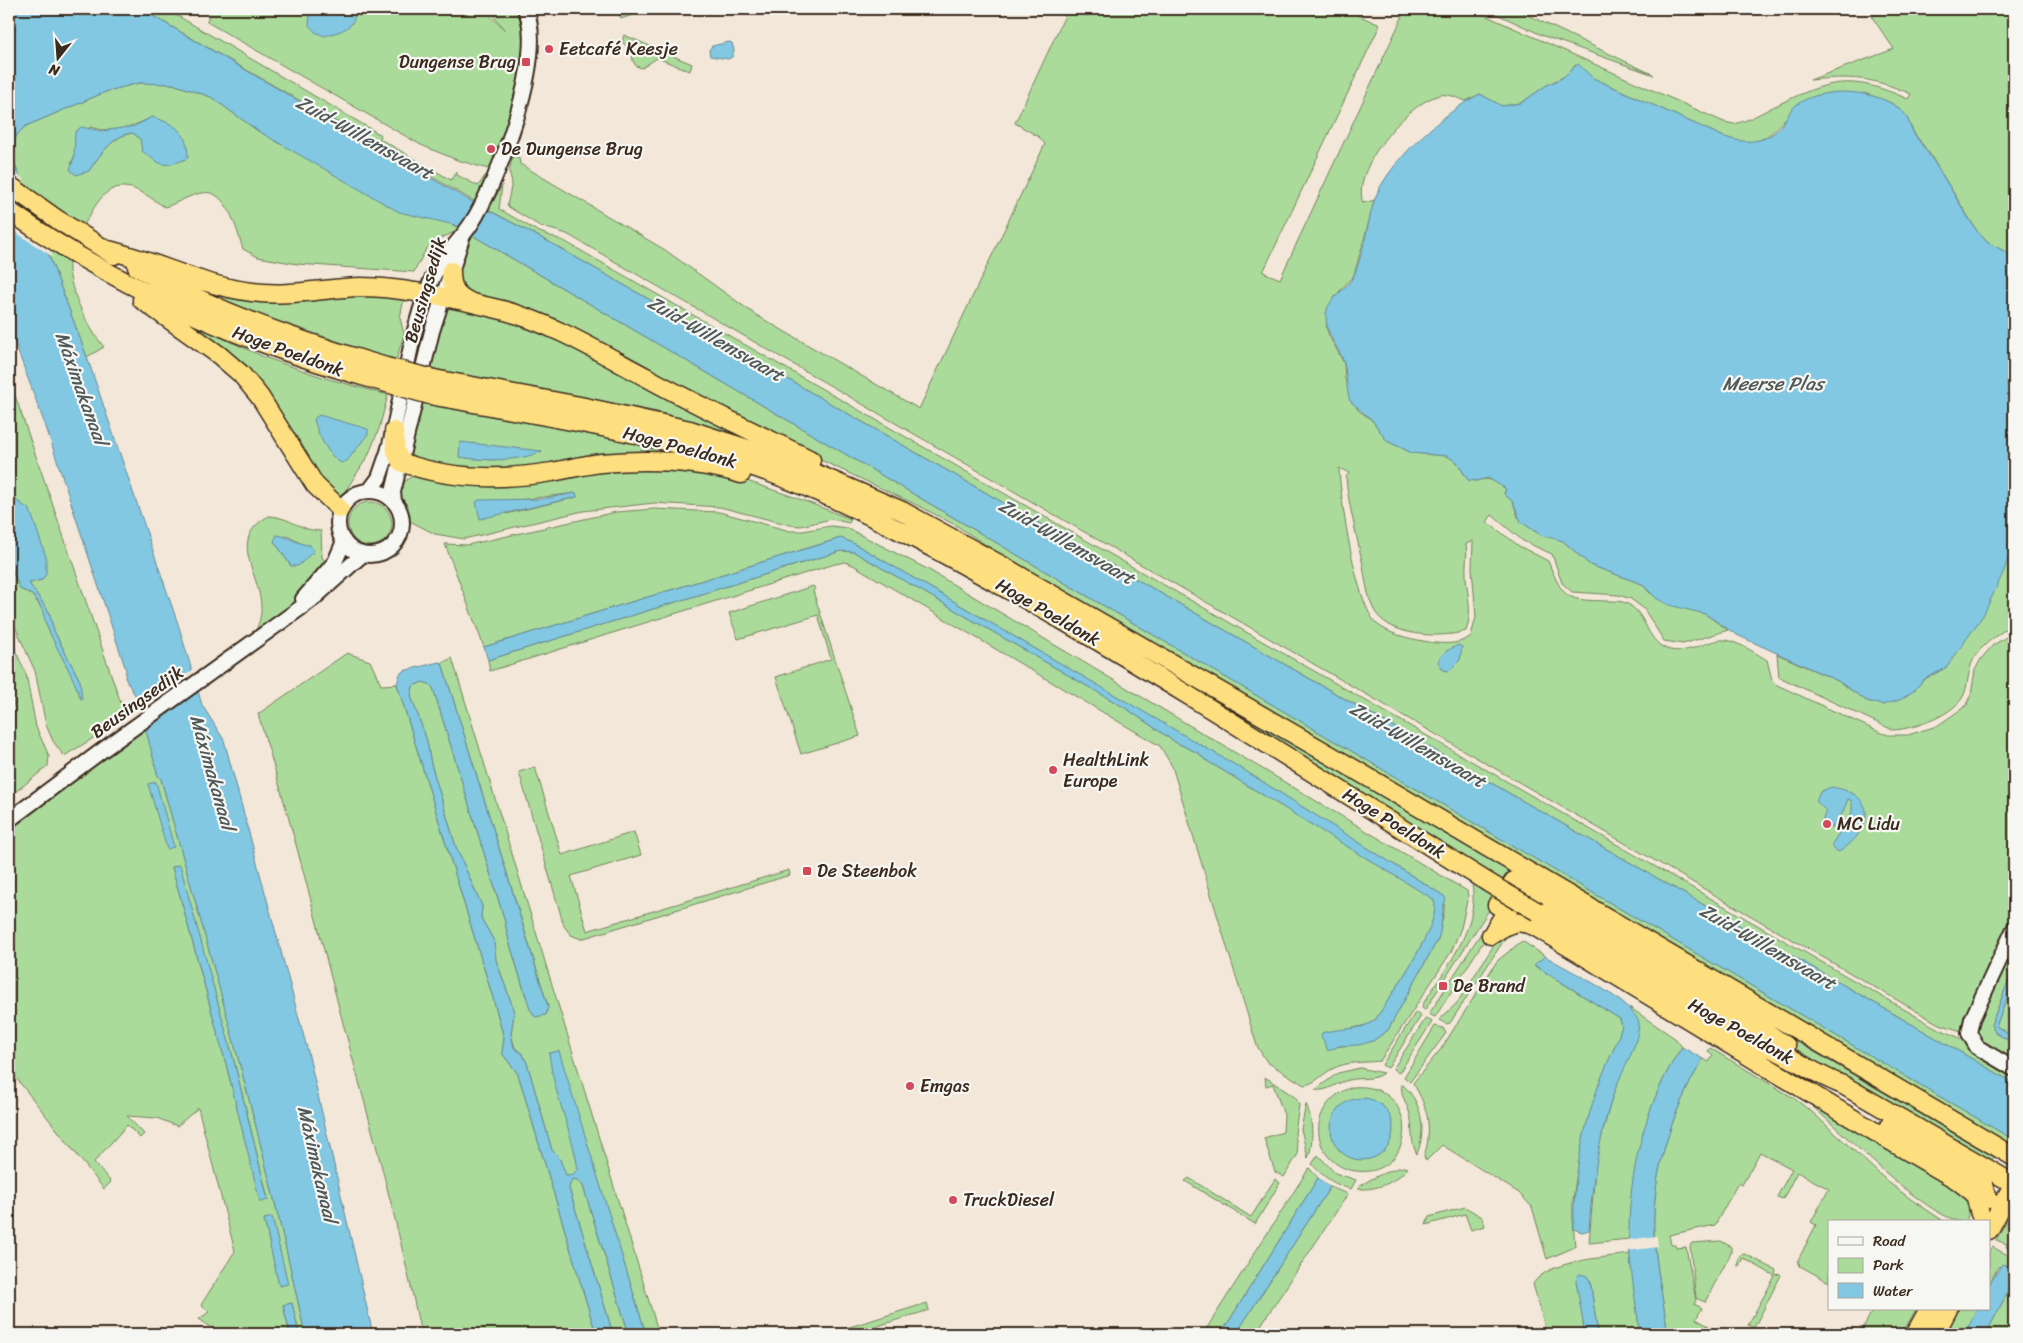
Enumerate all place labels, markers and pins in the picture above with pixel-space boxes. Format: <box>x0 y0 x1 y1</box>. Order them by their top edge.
place label: Eetcafé Keesje <box>559 33 678 65</box>
marker: Eetcafé Keesje <box>543 43 555 55</box>
place label: Dungense Brug <box>399 46 516 78</box>
marker: Dungense Brug <box>520 56 532 68</box>
place label: De Dungense Brug <box>501 133 643 165</box>
marker: De Dungense Brug <box>485 143 497 155</box>
place label: HealthLink Europe <box>1063 744 1149 797</box>
marker: HealthLink Europe <box>1047 764 1059 776</box>
place label: MC Lidu <box>1837 808 1900 840</box>
marker: MC Lidu <box>1821 818 1833 830</box>
place label: De Steenbok <box>817 855 917 887</box>
marker: De Steenbok <box>801 865 813 877</box>
place label: De Brand <box>1453 970 1526 1002</box>
marker: De Brand <box>1437 980 1449 992</box>
place label: Emgas <box>920 1070 970 1102</box>
marker: Emgas <box>904 1080 916 1092</box>
place label: TruckDiesel <box>963 1184 1055 1216</box>
marker: TruckDiesel <box>947 1194 959 1206</box>

